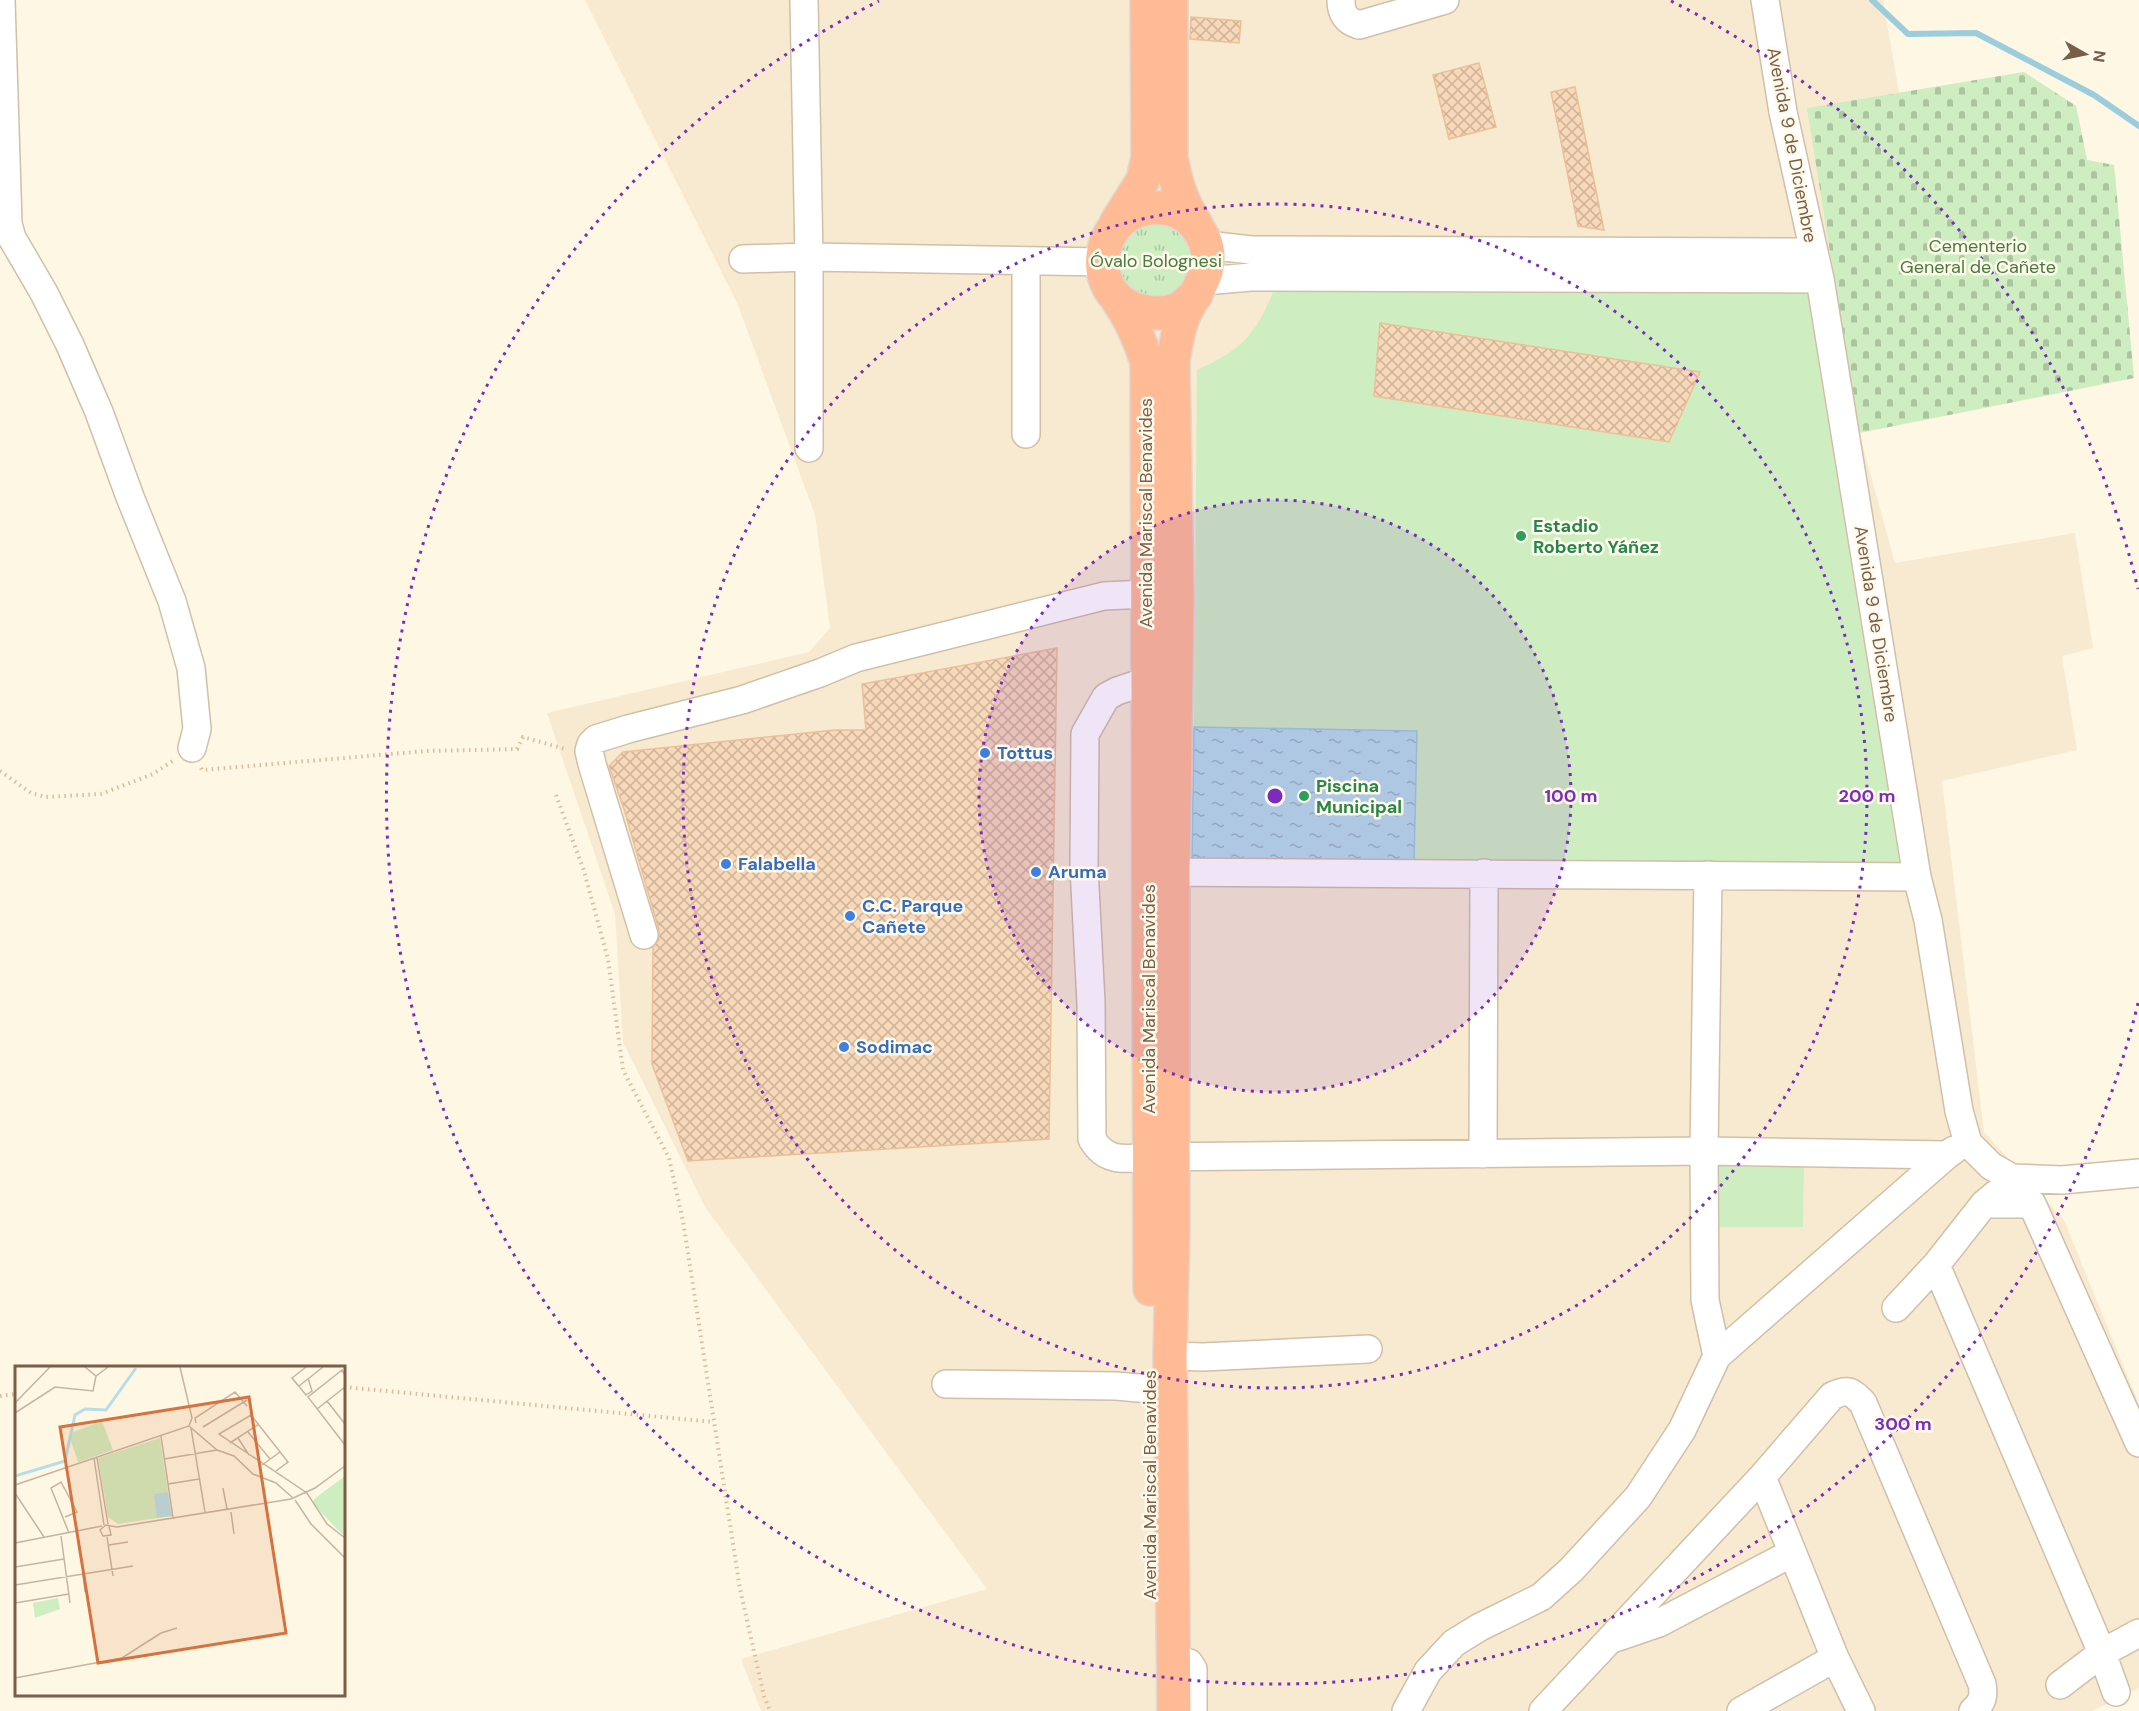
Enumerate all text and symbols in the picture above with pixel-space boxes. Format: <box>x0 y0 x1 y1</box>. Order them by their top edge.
north arrow <box>2055 24 2115 84</box>
street label: Avenida 9 de Diciembre <box>1761 45 1823 245</box>
text: N <box>2088 49 2111 64</box>
park label: Cementerio General de Cañete <box>1900 234 2056 279</box>
park label: Óvalo Bolognesi <box>1090 249 1222 273</box>
street label: Avenida Mariscal Benavides <box>1134 398 1158 628</box>
place label: Estadio Roberto Yáñez <box>1533 514 1659 559</box>
street label: Avenida 9 de Diciembre <box>1849 524 1903 724</box>
marker: Estadio Roberto Yáñez <box>1514 529 1528 543</box>
place label: Tottus <box>997 741 1053 765</box>
marker: Tottus <box>978 746 992 760</box>
place label: Piscina Municipal <box>1316 774 1402 819</box>
text: 100 m <box>1544 784 1598 808</box>
text: 200 m <box>1839 784 1895 808</box>
centre of rings <box>1265 786 1285 806</box>
marker: Piscina Municipal <box>1297 789 1311 803</box>
place label: Falabella <box>738 852 816 876</box>
marker: Falabella <box>719 857 733 871</box>
place label: Aruma <box>1048 860 1107 884</box>
marker: Aruma <box>1029 865 1043 879</box>
street label: Avenida Mariscal Benavides <box>1137 884 1161 1114</box>
place label: C.C. Parque Cañete <box>862 894 963 939</box>
marker: C.C. Parque Cañete <box>843 909 857 923</box>
place label: Sodimac <box>856 1035 933 1059</box>
marker: Sodimac <box>837 1040 851 1054</box>
inset map <box>15 1366 345 1696</box>
street label: Avenida Mariscal Benavides <box>1138 1370 1162 1600</box>
text: 300 m <box>1874 1412 1932 1436</box>

